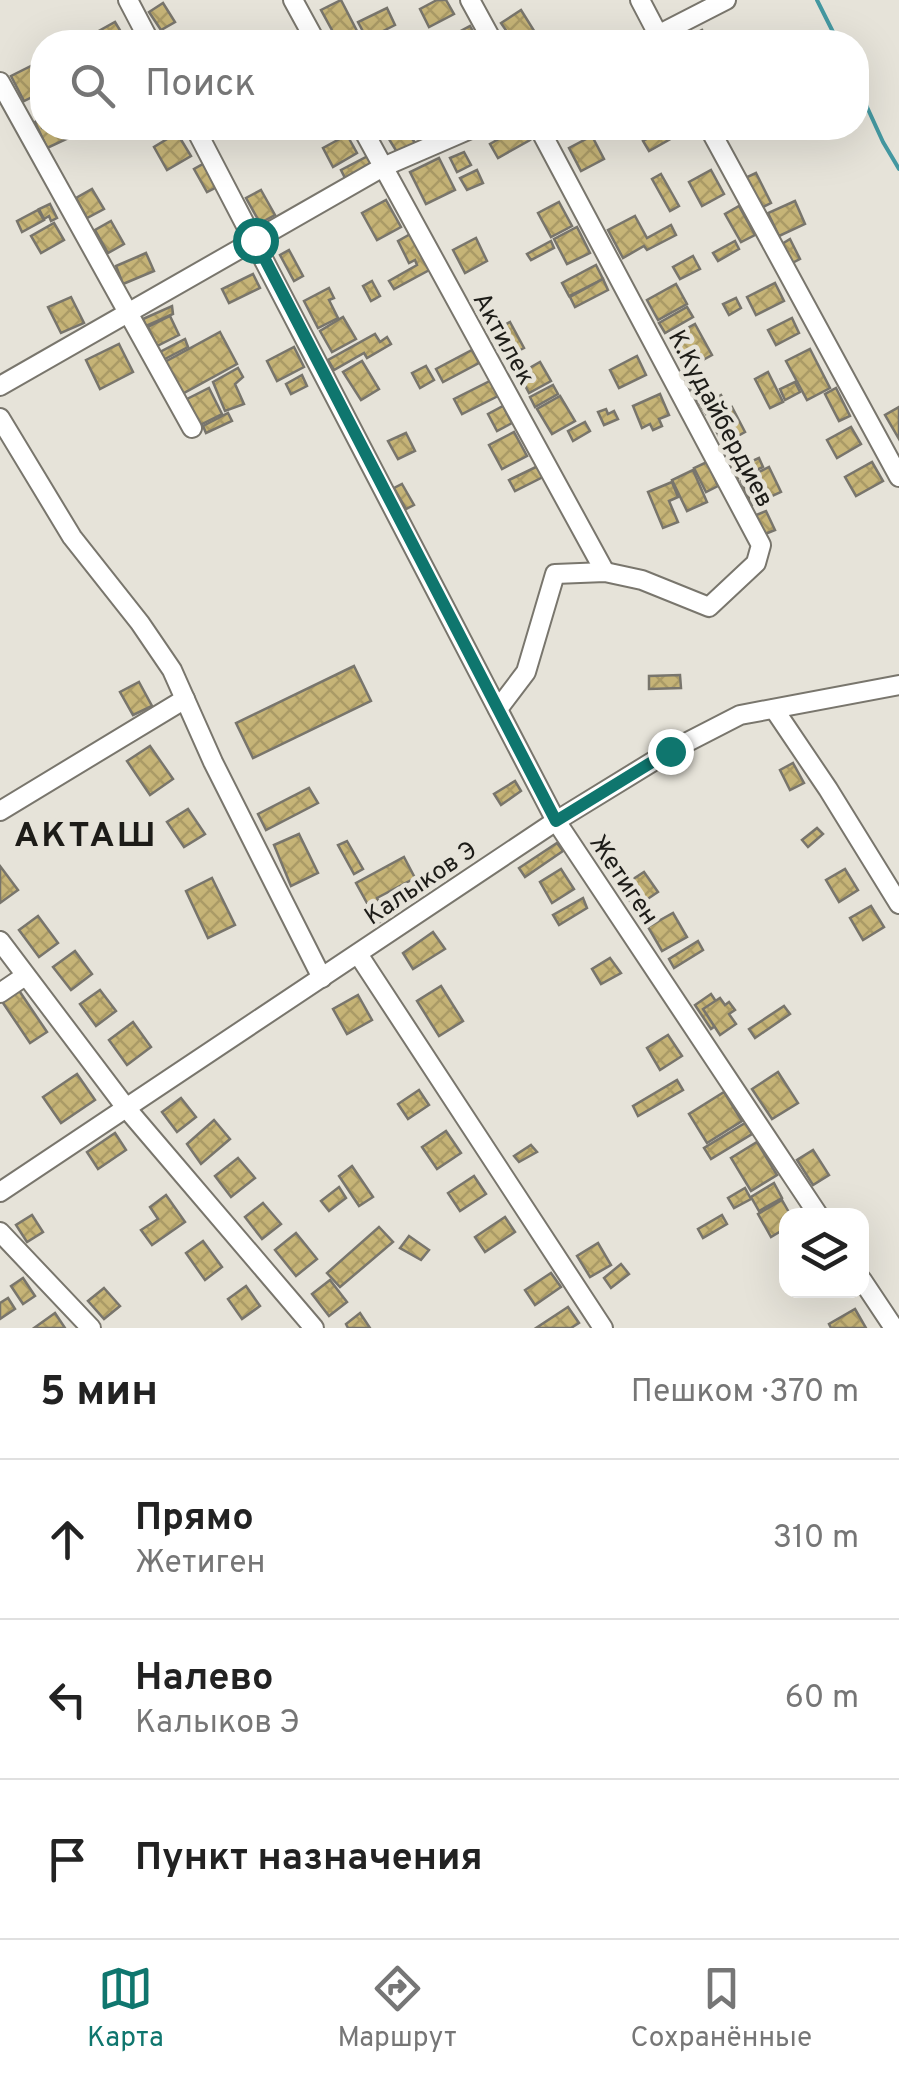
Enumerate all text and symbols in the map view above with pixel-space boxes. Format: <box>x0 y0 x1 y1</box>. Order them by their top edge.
search box <box>30 30 869 140</box>
icon: search <box>65 58 120 113</box>
text: Поиск <box>145 61 256 110</box>
route start <box>233 218 279 264</box>
street label: Актилек <box>464 288 541 391</box>
street label: К.Кудайбердиев <box>659 325 780 514</box>
route end <box>648 729 694 775</box>
district label: АКТАШ <box>14 815 158 859</box>
street label: Жетиген <box>581 829 664 932</box>
street label: Калыков Э <box>359 835 484 934</box>
map controls <box>779 1208 869 1298</box>
button: layers <box>779 1208 869 1298</box>
text: 5 мин <box>40 1367 158 1420</box>
text: Пешком · 370 m <box>631 1373 859 1413</box>
text: Прямо <box>135 1495 254 1544</box>
icon: ahead <box>40 1512 95 1567</box>
text: 310 m <box>773 1519 859 1559</box>
text: Жетиген <box>135 1544 266 1584</box>
text: Налево <box>135 1655 274 1704</box>
icon: left <box>40 1672 95 1727</box>
text: 60 m <box>785 1679 859 1719</box>
text: Калыков Э <box>135 1704 300 1744</box>
icon: arrive <box>40 1832 95 1887</box>
text: Пункт назначения <box>135 1835 483 1884</box>
tab: Карта <box>87 1961 164 2057</box>
tab: Маршрут <box>337 1961 457 2057</box>
tab: Сохранённые <box>630 1961 812 2057</box>

